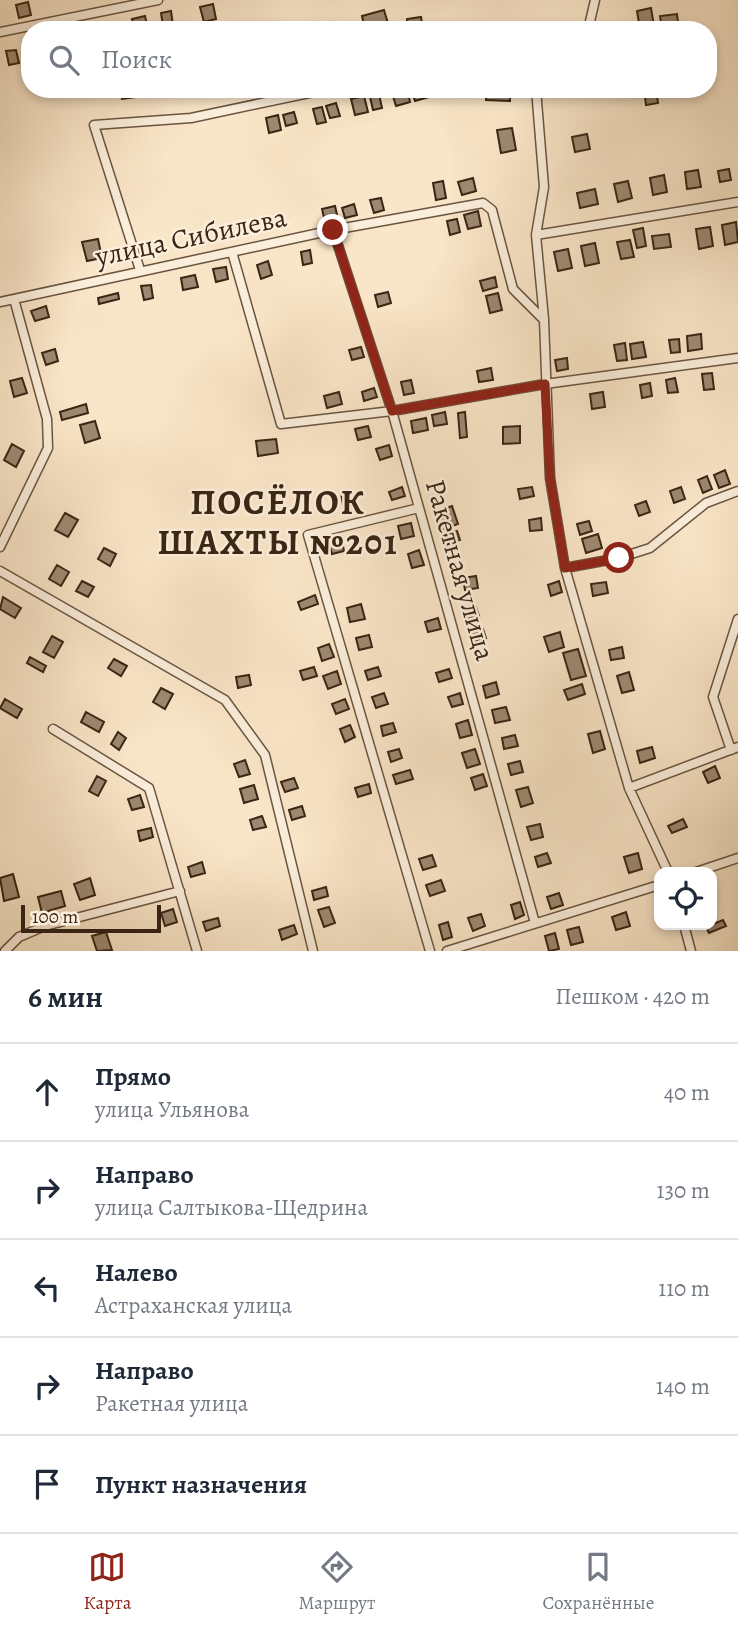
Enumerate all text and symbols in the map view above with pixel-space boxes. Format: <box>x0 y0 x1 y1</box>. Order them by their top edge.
search box <box>21 21 717 98</box>
icon: search <box>45 41 83 79</box>
text: Поиск <box>101 42 172 77</box>
street label: улица Сибилева <box>91 198 290 276</box>
route end <box>317 214 348 245</box>
street label: Ракетная улица <box>416 475 504 665</box>
district label: ПОСЁЛОК ШАХТЫ №201 <box>157 478 399 566</box>
route start <box>603 542 634 573</box>
map controls <box>654 867 717 930</box>
button: locate <box>654 867 717 930</box>
scale bar <box>21 902 161 934</box>
text: 100 m <box>32 904 78 930</box>
text: 6 мин <box>28 977 103 1017</box>
text: Пешком · 420 m <box>555 981 710 1012</box>
text: Прямо <box>95 1059 171 1094</box>
icon: ahead <box>28 1073 66 1111</box>
text: 40 m <box>664 1077 710 1108</box>
text: улица Ульянова <box>95 1094 249 1125</box>
text: Направо <box>95 1157 194 1192</box>
icon: right <box>28 1171 66 1209</box>
text: 130 m <box>657 1175 710 1206</box>
text: улица Салтыкова-Щедрина <box>95 1192 368 1223</box>
text: Налево <box>95 1255 178 1290</box>
icon: left <box>28 1269 66 1307</box>
text: 110 m <box>658 1273 710 1304</box>
text: Астраханская улица <box>95 1290 292 1321</box>
text: Направо <box>95 1353 194 1388</box>
icon: right <box>28 1367 66 1405</box>
text: 140 m <box>656 1371 710 1402</box>
text: Ракетная улица <box>95 1388 248 1419</box>
icon: arrive <box>28 1465 66 1503</box>
text: Пункт назначения <box>95 1467 307 1502</box>
tab: Карта <box>84 1548 131 1616</box>
tab: Маршрут <box>298 1548 375 1616</box>
tab: Сохранённые <box>542 1548 654 1616</box>

